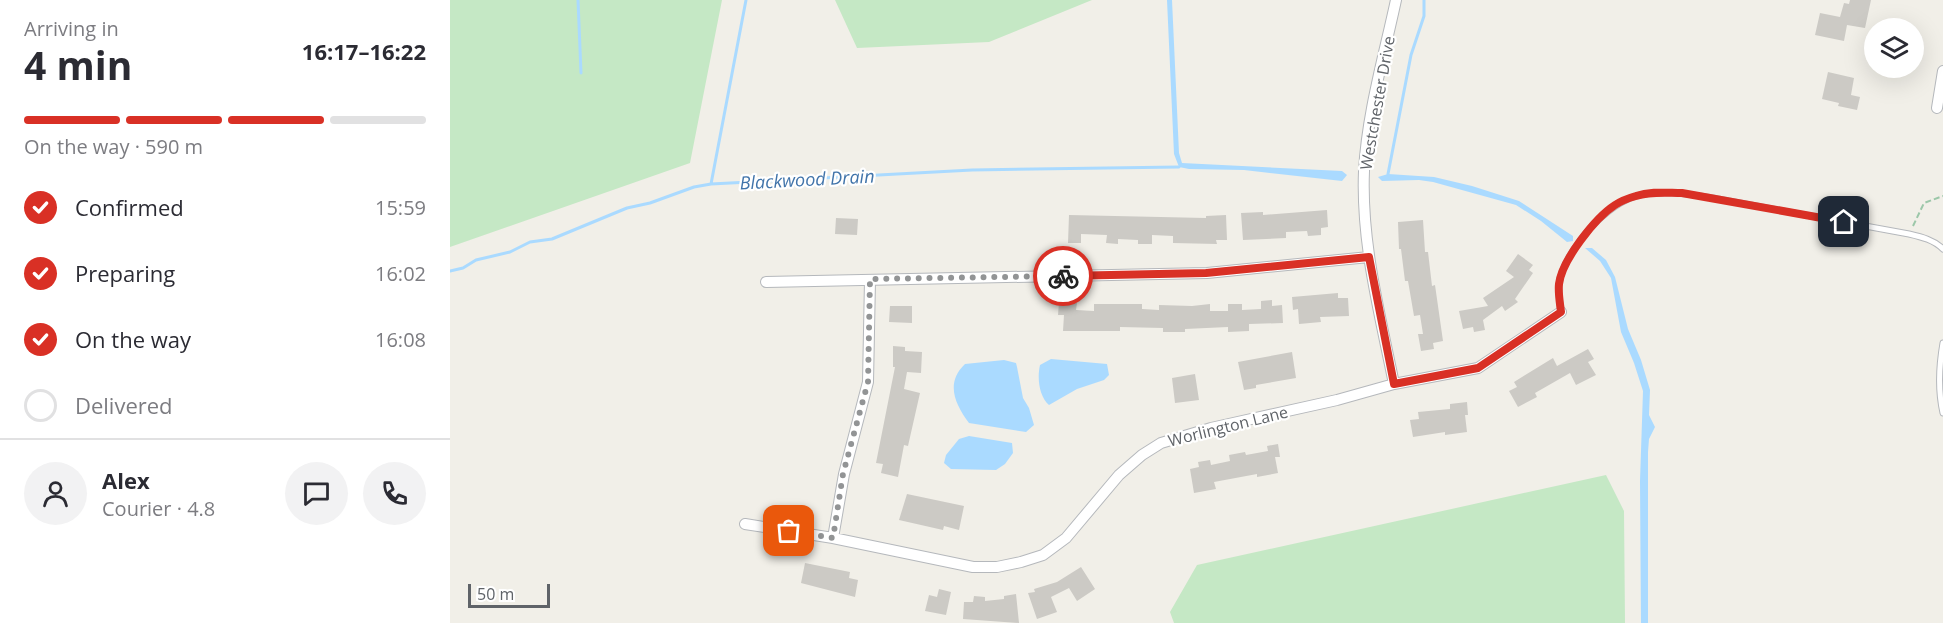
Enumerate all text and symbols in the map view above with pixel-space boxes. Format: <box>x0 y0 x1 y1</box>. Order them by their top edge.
text: Arriving in <box>24 15 119 42</box>
map controls <box>1864 18 1924 78</box>
button: layers <box>1864 18 1924 78</box>
street label: Westchester Drive <box>1354 34 1400 172</box>
text: 16:17–16:22 <box>302 36 426 66</box>
text: 4 min <box>24 38 132 91</box>
text: On the way · 590 m <box>24 133 203 160</box>
water label: Blackwood Drain <box>739 163 875 195</box>
icon: check <box>24 191 57 224</box>
text: Confirmed <box>75 192 184 222</box>
text: 15:59 <box>375 194 426 221</box>
pin <box>1818 196 1869 247</box>
icon: home <box>1827 205 1860 238</box>
courier <box>1033 246 1093 306</box>
icon: check <box>24 257 57 290</box>
text: Preparing <box>75 258 175 288</box>
text: 16:02 <box>375 260 426 287</box>
icon: bike <box>1047 260 1080 293</box>
icon: check <box>24 323 57 356</box>
text: On the way <box>75 324 191 354</box>
text: 16:08 <box>375 326 426 353</box>
text: Delivered <box>75 390 173 420</box>
street label: Worlington Lane <box>1166 400 1290 452</box>
button: person <box>24 462 87 525</box>
button: chat <box>285 462 348 525</box>
button: phone <box>363 462 426 525</box>
text: Alex <box>102 465 150 495</box>
text: Courier · 4.8 <box>102 495 215 522</box>
pin <box>763 505 814 556</box>
icon: bag <box>772 514 805 547</box>
scale bar <box>468 581 550 608</box>
text: 50 m <box>477 583 514 605</box>

